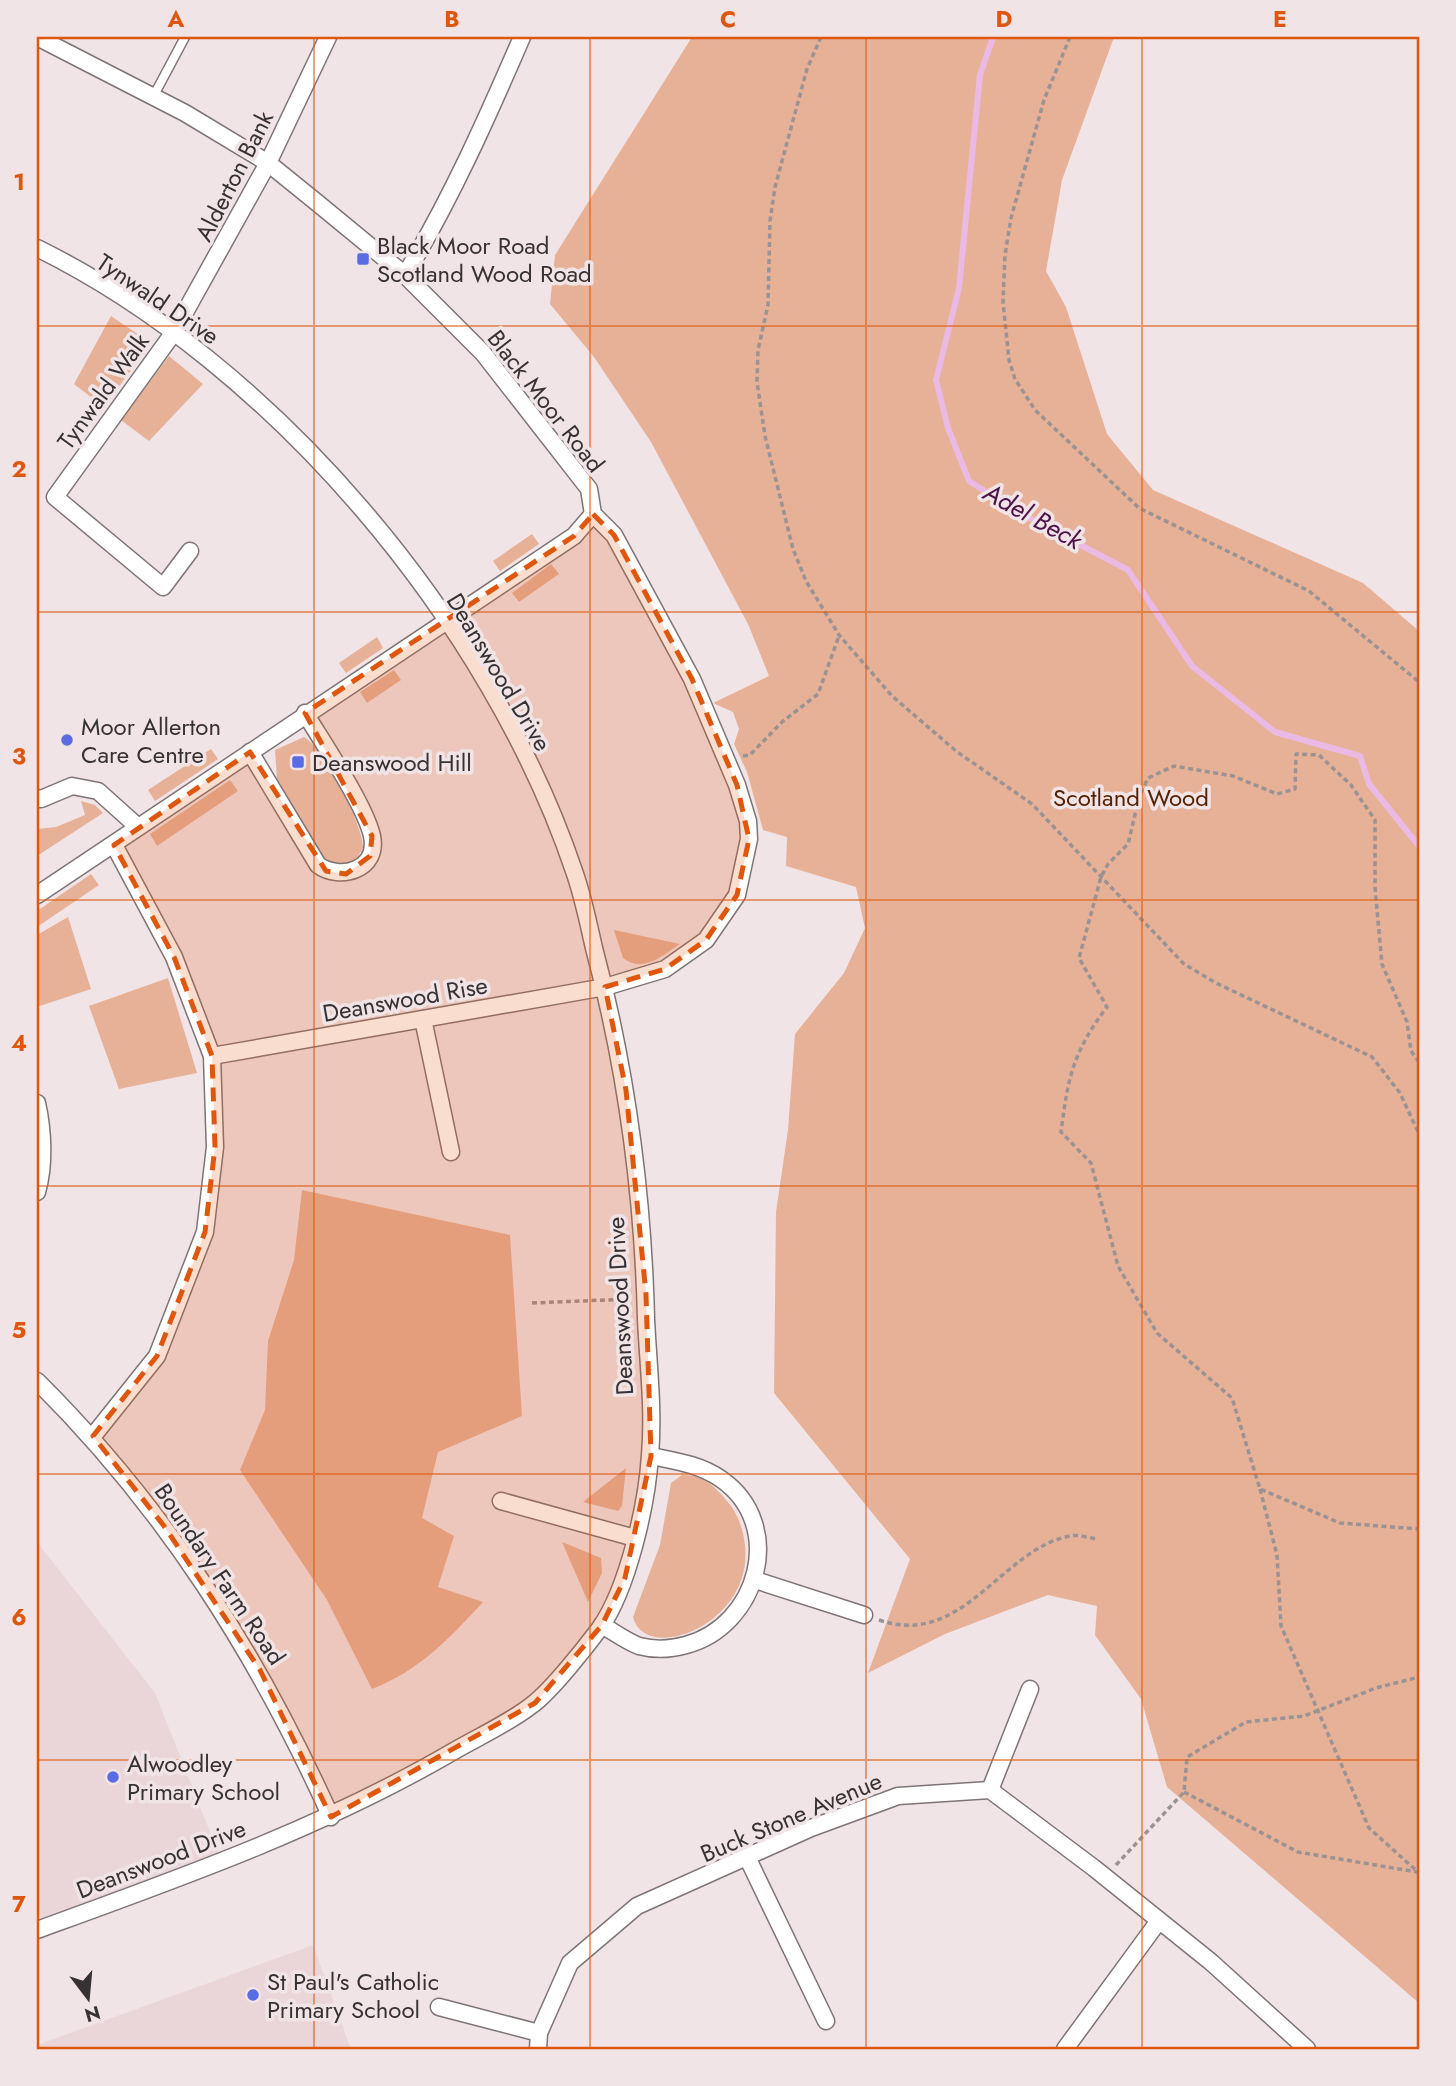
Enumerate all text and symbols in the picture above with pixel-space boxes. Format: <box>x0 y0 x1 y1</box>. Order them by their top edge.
text: A <box>167 2 185 36</box>
text: B <box>444 2 460 36</box>
text: C <box>720 2 736 36</box>
text: D <box>996 2 1013 36</box>
text: E <box>1273 2 1287 36</box>
street label: Alderton Bank <box>186 104 282 247</box>
text: 1 <box>13 165 25 199</box>
place label: Black Moor Road Scotland Wood Road <box>377 228 592 291</box>
street label: Tynwald Drive <box>90 245 226 353</box>
marker: Black Moor Road Scotland Wood Road <box>355 251 371 267</box>
street label: Black Moor Road <box>479 322 613 480</box>
street label: Tynwald Walk <box>49 325 158 457</box>
text: 2 <box>11 452 27 486</box>
water label: Adel Beck <box>976 473 1091 560</box>
street label: Deanswood Drive <box>438 586 560 758</box>
place label: Moor Allerton Care Centre <box>81 709 221 772</box>
marker: Moor Allerton Care Centre <box>59 732 75 748</box>
text: 3 <box>12 739 26 773</box>
place label: Deanswood Hill <box>312 745 472 780</box>
marker: Deanswood Hill <box>290 754 306 770</box>
park label: Scotland Wood <box>1053 780 1209 815</box>
street label: Deanswood Rise <box>320 967 490 1031</box>
text: 4 <box>11 1026 27 1060</box>
street label: Deanswood Drive <box>598 1216 642 1396</box>
text: 5 <box>12 1313 26 1347</box>
street label: Boundary Farm Road <box>146 1476 294 1672</box>
text: 6 <box>11 1600 27 1634</box>
place label: Alwoodley Primary School <box>127 1746 280 1809</box>
street label: Buck Stone Avenue <box>695 1763 887 1871</box>
marker: Alwoodley Primary School <box>105 1769 121 1785</box>
street label: Deanswood Drive <box>71 1811 251 1907</box>
text: 7 <box>12 1887 26 1921</box>
north arrow <box>52 1964 122 2034</box>
place label: St Paul's Catholic Primary School <box>267 1964 439 2027</box>
marker: St Paul's Catholic Primary School <box>245 1987 261 2003</box>
text: N <box>82 1999 104 2029</box>

